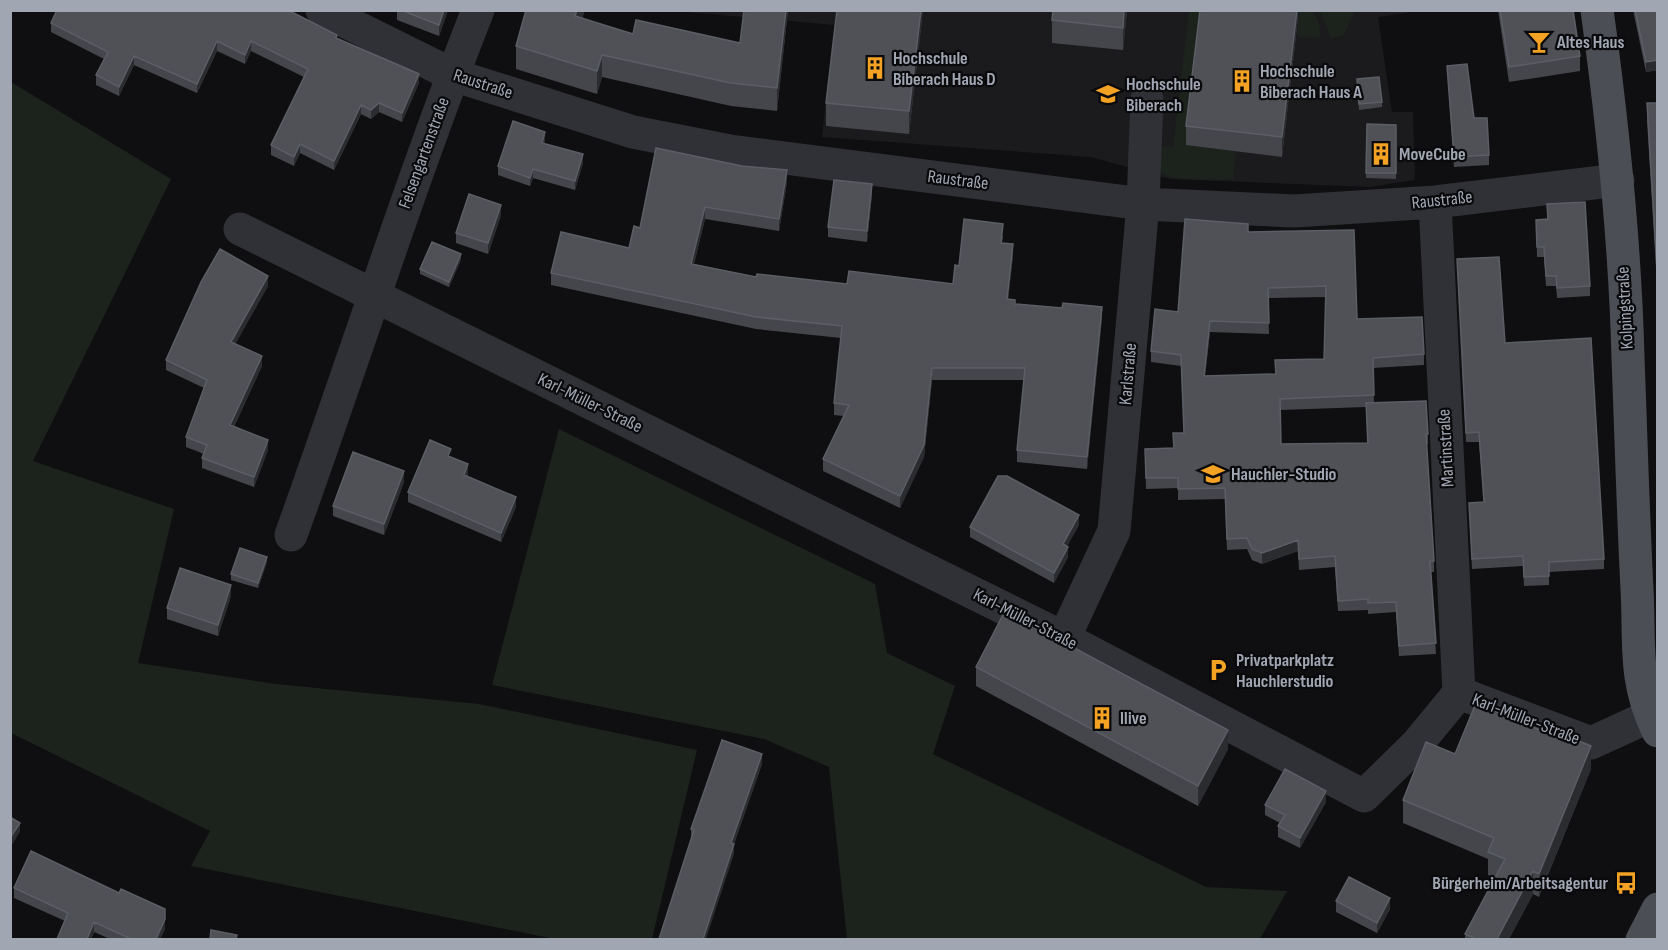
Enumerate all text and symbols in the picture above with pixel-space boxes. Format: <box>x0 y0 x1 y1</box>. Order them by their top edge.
bar icon: Altes Haus <box>1526 29 1552 55</box>
place label: Altes Haus <box>1556 32 1624 53</box>
place label: Hochschule Biberach Haus D <box>893 48 996 90</box>
building icon: Hochschule Biberach Haus D <box>862 55 888 81</box>
place label: Hochschule Biberach Haus A <box>1260 61 1362 103</box>
street label: Raustraße <box>451 65 515 103</box>
building icon: Hochschule Biberach Haus A <box>1229 68 1255 94</box>
place label: Hochschule Biberach <box>1126 74 1201 116</box>
school or university icon: Hochschule Biberach <box>1095 81 1121 107</box>
street label: Felsengartenstraße <box>394 95 454 211</box>
building icon: MoveCube <box>1368 141 1394 167</box>
place label: MoveCube <box>1399 144 1466 165</box>
street label: Raustraße <box>926 166 990 194</box>
street label: Raustraße <box>1411 186 1473 214</box>
street label: Kolpingstraße <box>1612 266 1638 350</box>
street label: Karlstraße <box>1115 342 1141 406</box>
street label: Karl-Müller-Straße <box>534 369 646 437</box>
street label: Martinstraße <box>1433 408 1459 488</box>
school or university icon: Hauchler-Studio <box>1200 461 1226 487</box>
place label: Hauchler-Studio <box>1231 464 1337 485</box>
street label: Karl-Müller-Straße <box>970 584 1080 654</box>
place label: Privatparkplatz Hauchlerstudio <box>1236 650 1334 692</box>
parking icon: Privatparkplatz Hauchlerstudio <box>1205 657 1231 683</box>
street label: Karl-Müller-Straße <box>1469 689 1583 749</box>
building icon: Ilive <box>1089 705 1115 731</box>
place label: Ilive <box>1120 708 1147 729</box>
bus stop icon: Bürgerheim/Arbeitsagentur <box>1613 870 1639 896</box>
place label: Bürgerheim/Arbeitsagentur <box>1432 873 1608 894</box>

